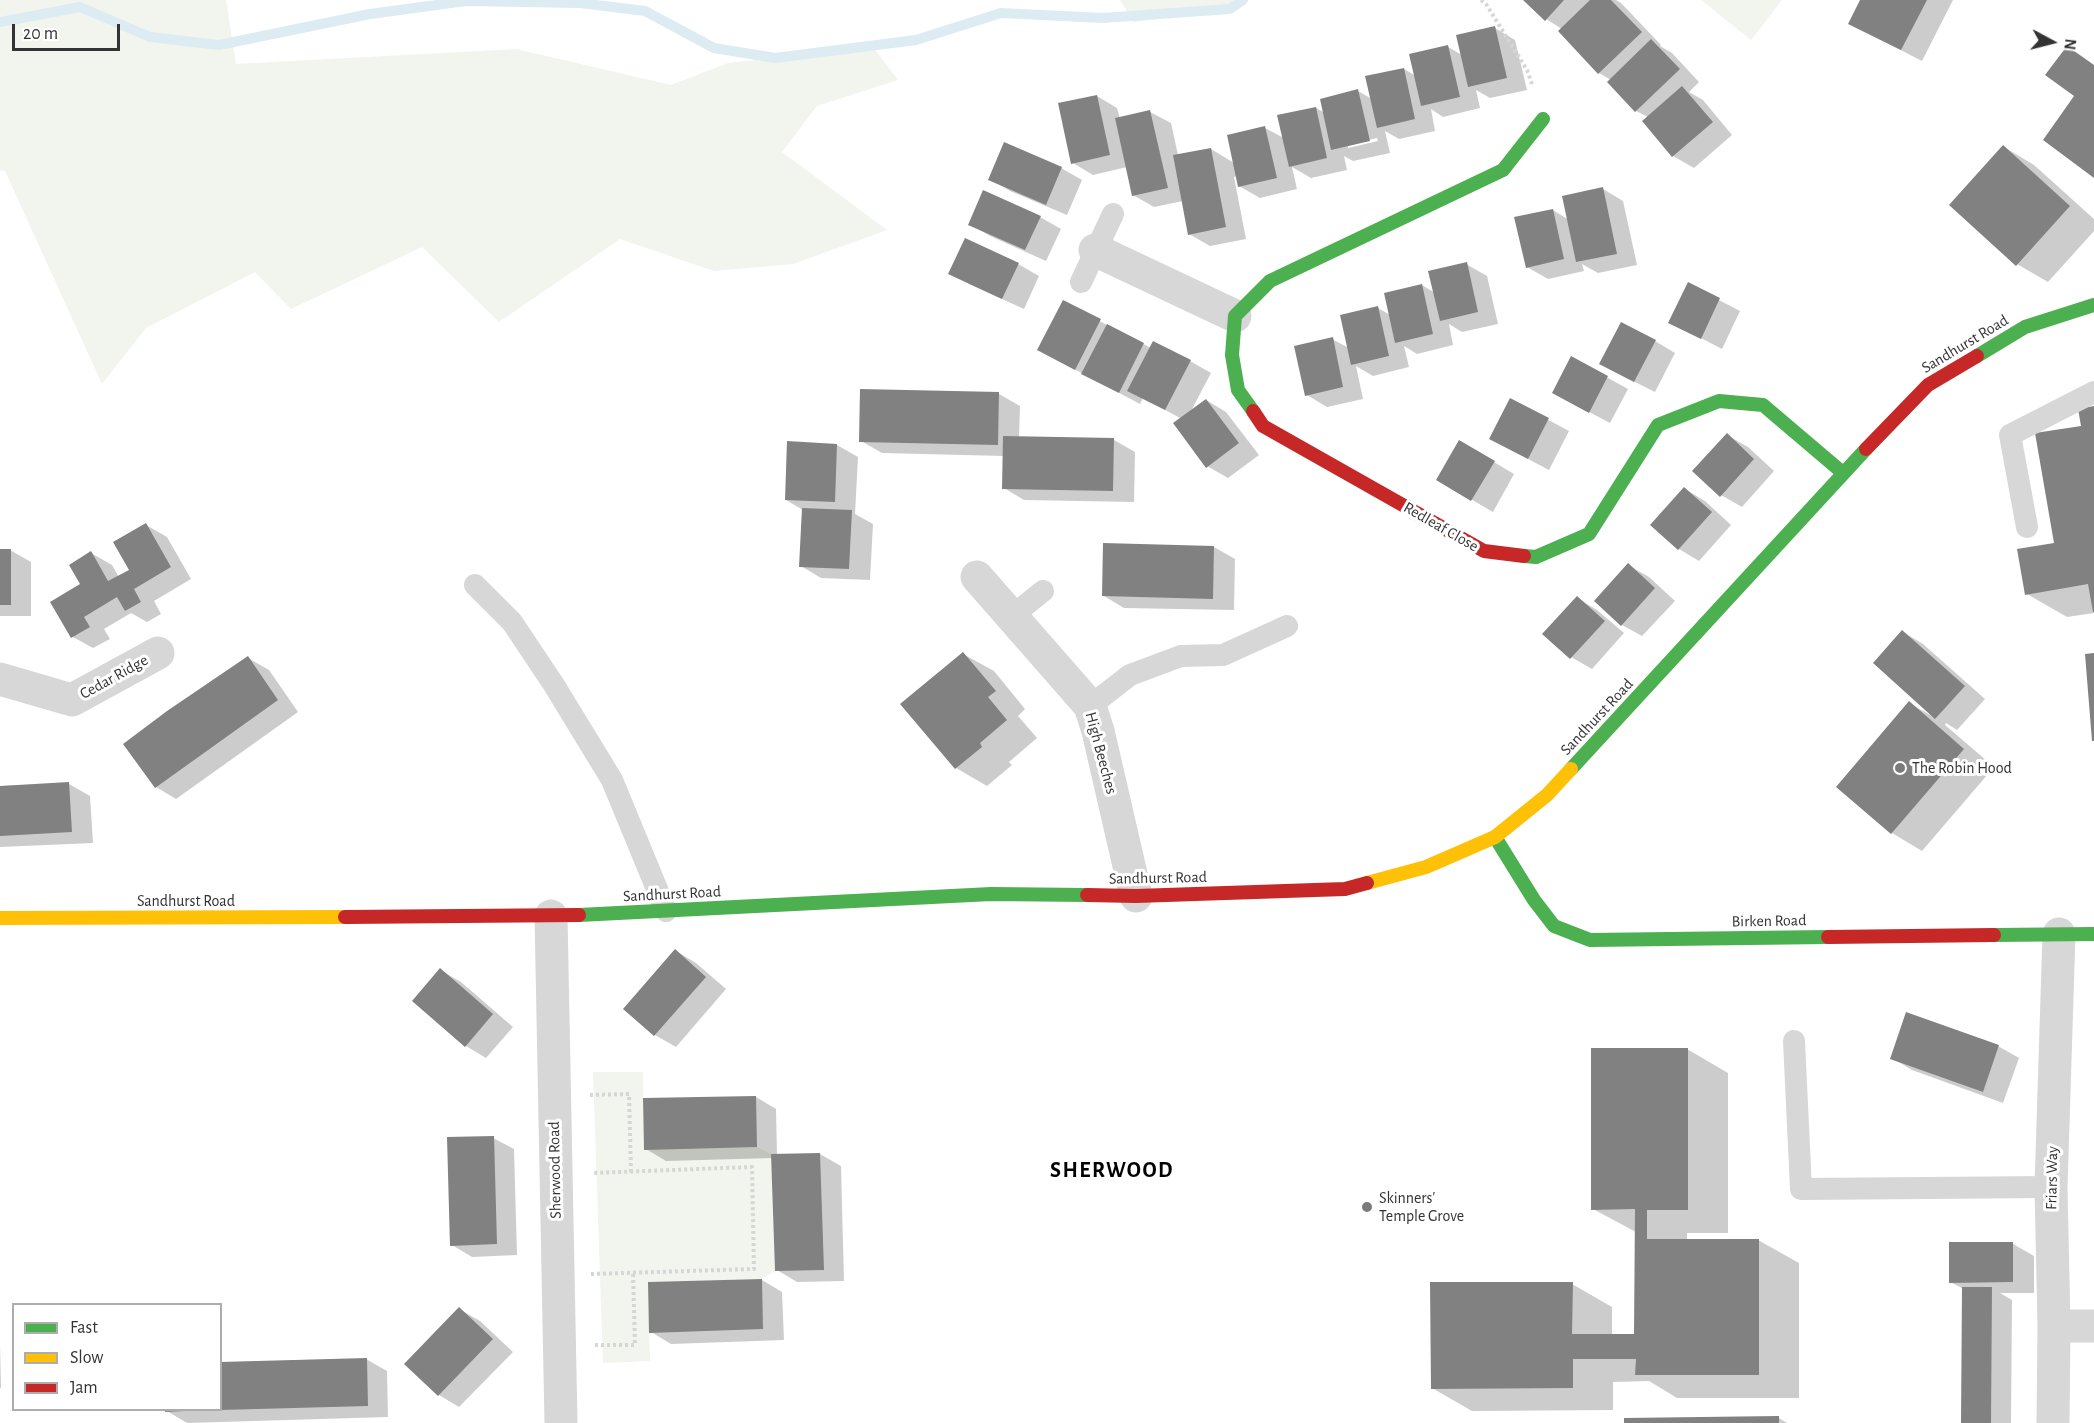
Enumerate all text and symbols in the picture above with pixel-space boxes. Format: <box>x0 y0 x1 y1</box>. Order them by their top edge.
scale bar <box>15 12 123 50</box>
north arrow <box>2022 12 2082 72</box>
text: 20 m <box>23 25 58 43</box>
text: N <box>2061 38 2078 51</box>
street label: Sandhurst Road <box>1918 311 2012 377</box>
street label: Redleaf Close <box>1400 498 1482 556</box>
street label: Cedar Ridge <box>77 650 151 704</box>
street label: Sandhurst Road <box>1557 675 1637 759</box>
street label: High Beeches <box>1081 710 1121 796</box>
place label: The Robin Hood <box>1912 758 2012 778</box>
marker: The Robin Hood <box>1893 761 1907 775</box>
street label: Sandhurst Road <box>1109 868 1207 888</box>
street label: Sandhurst Road <box>623 882 721 906</box>
street label: Sandhurst Road <box>137 891 235 911</box>
street label: Birken Road <box>1731 911 1807 931</box>
street label: Sherwood Road <box>545 1121 565 1219</box>
street label: Friars Way <box>2042 1146 2062 1210</box>
district label: SHERWOOD <box>1050 1157 1174 1183</box>
place label: Skinners' Temple Grove <box>1379 1188 1464 1226</box>
marker: Skinners' Temple Grove <box>1360 1200 1374 1214</box>
legend <box>12 1303 222 1411</box>
text: Fast <box>70 1319 98 1337</box>
text: Slow <box>70 1349 103 1367</box>
text: Jam <box>70 1379 98 1397</box>

